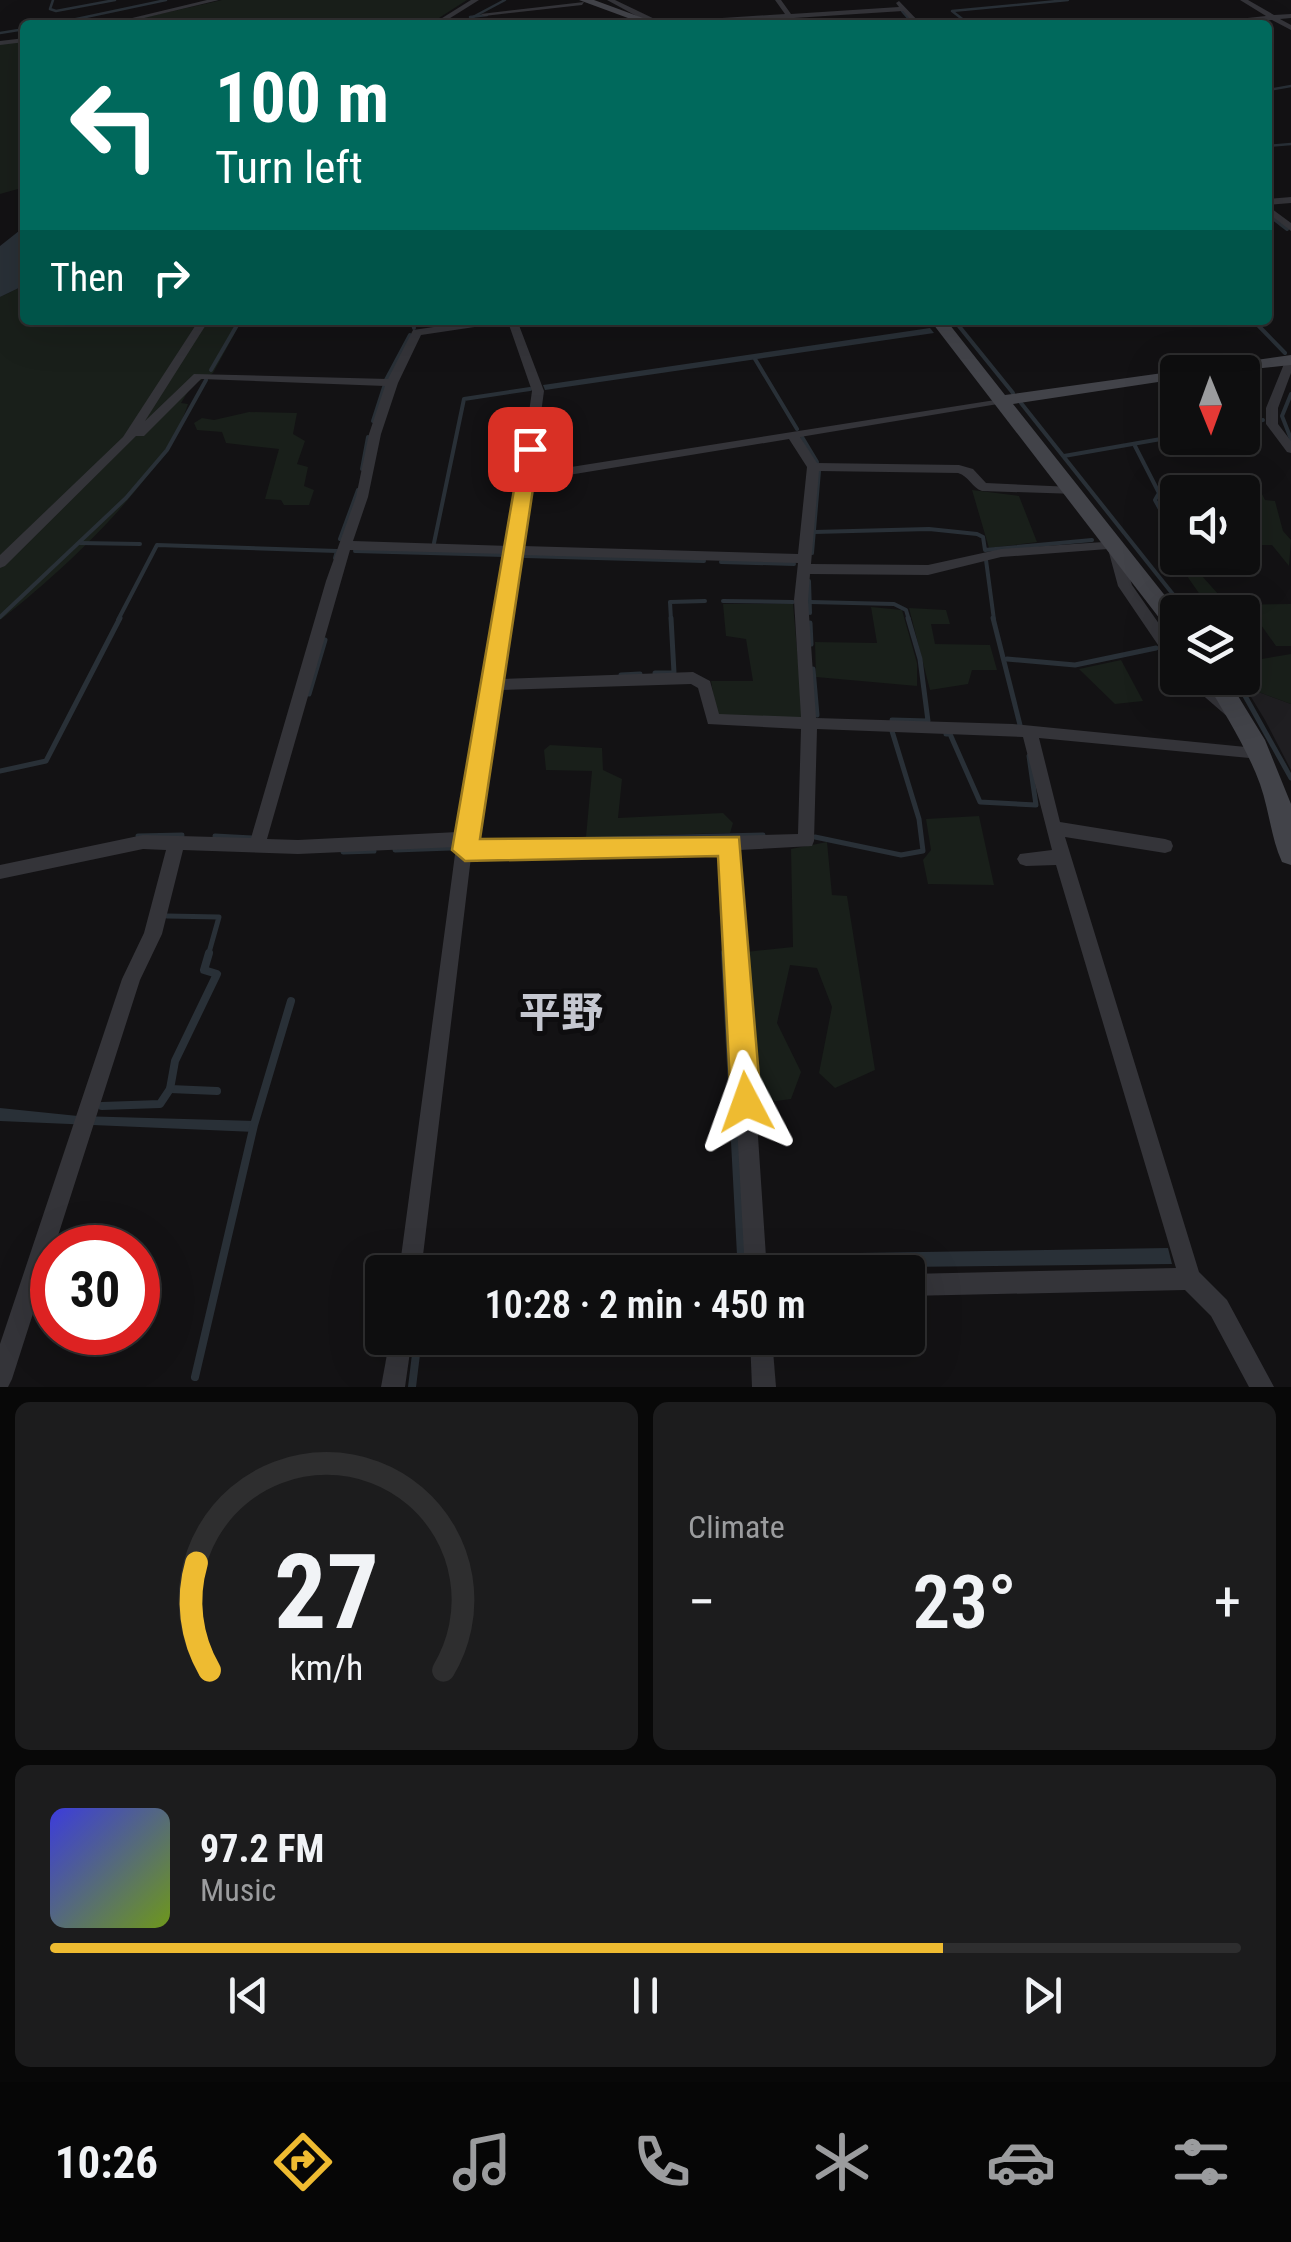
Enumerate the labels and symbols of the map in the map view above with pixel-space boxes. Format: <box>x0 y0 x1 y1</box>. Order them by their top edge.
north arrow <box>1160 355 1260 455</box>
pin <box>488 407 573 492</box>
district label: 平野 <box>519 988 603 1037</box>
position arrow <box>694 1050 798 1154</box>
speed limit sign: 30 <box>30 1225 160 1355</box>

